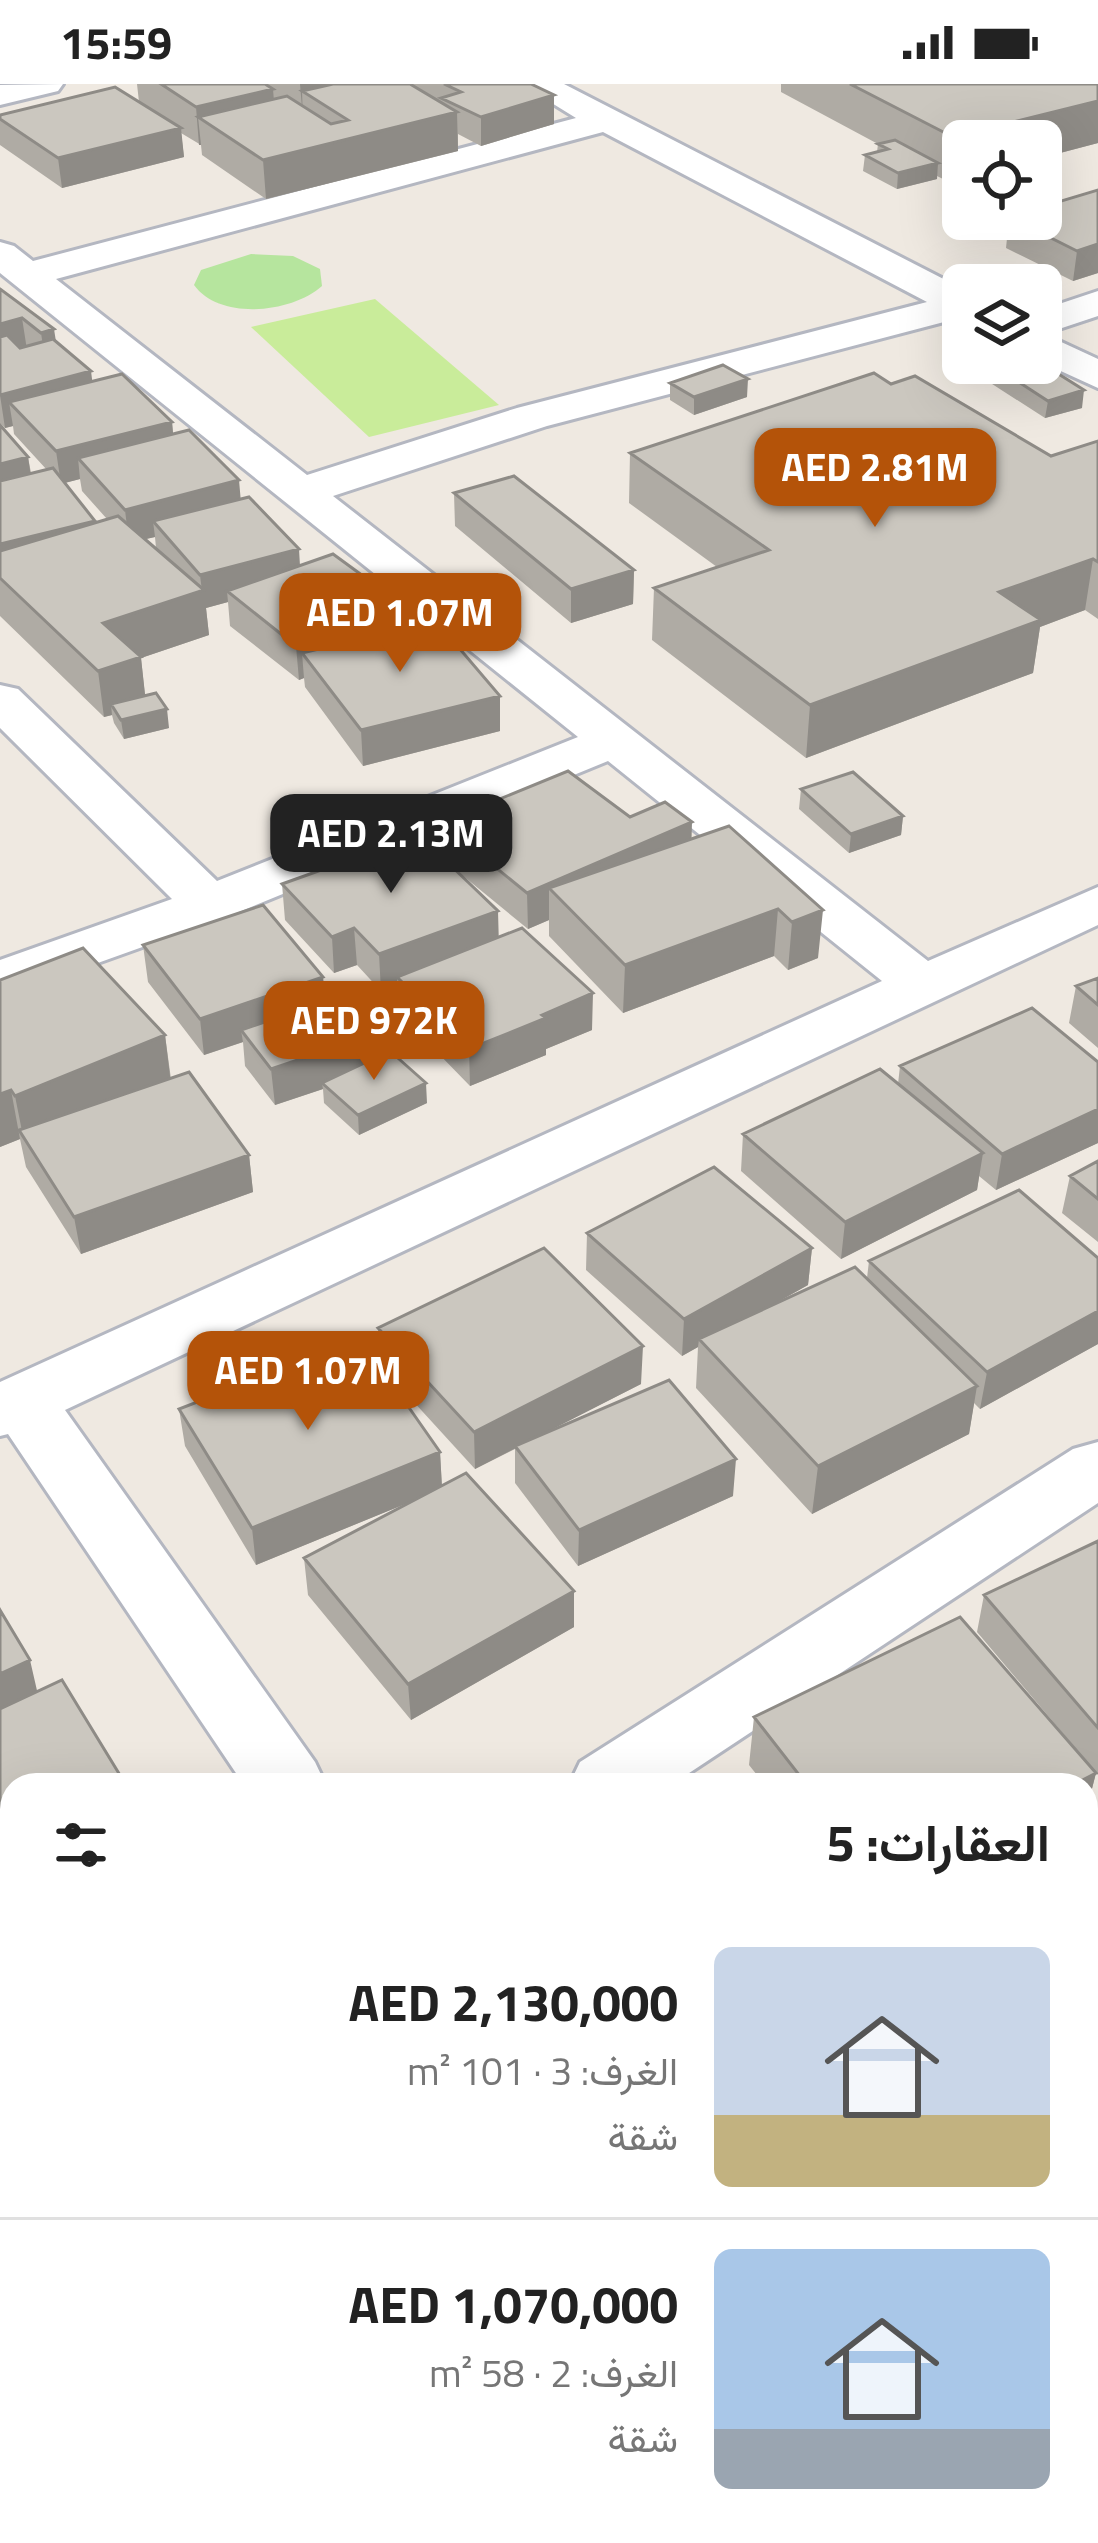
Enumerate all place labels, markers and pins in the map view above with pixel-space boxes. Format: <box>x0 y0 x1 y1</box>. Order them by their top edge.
pin: AED 2.81M <box>738 428 1012 530</box>
pin: AED 1.07M <box>263 573 537 675</box>
pin: AED 2.13M <box>254 794 528 896</box>
pin: AED 972K <box>250 981 498 1083</box>
pin: AED 1.07M <box>171 1331 445 1433</box>

